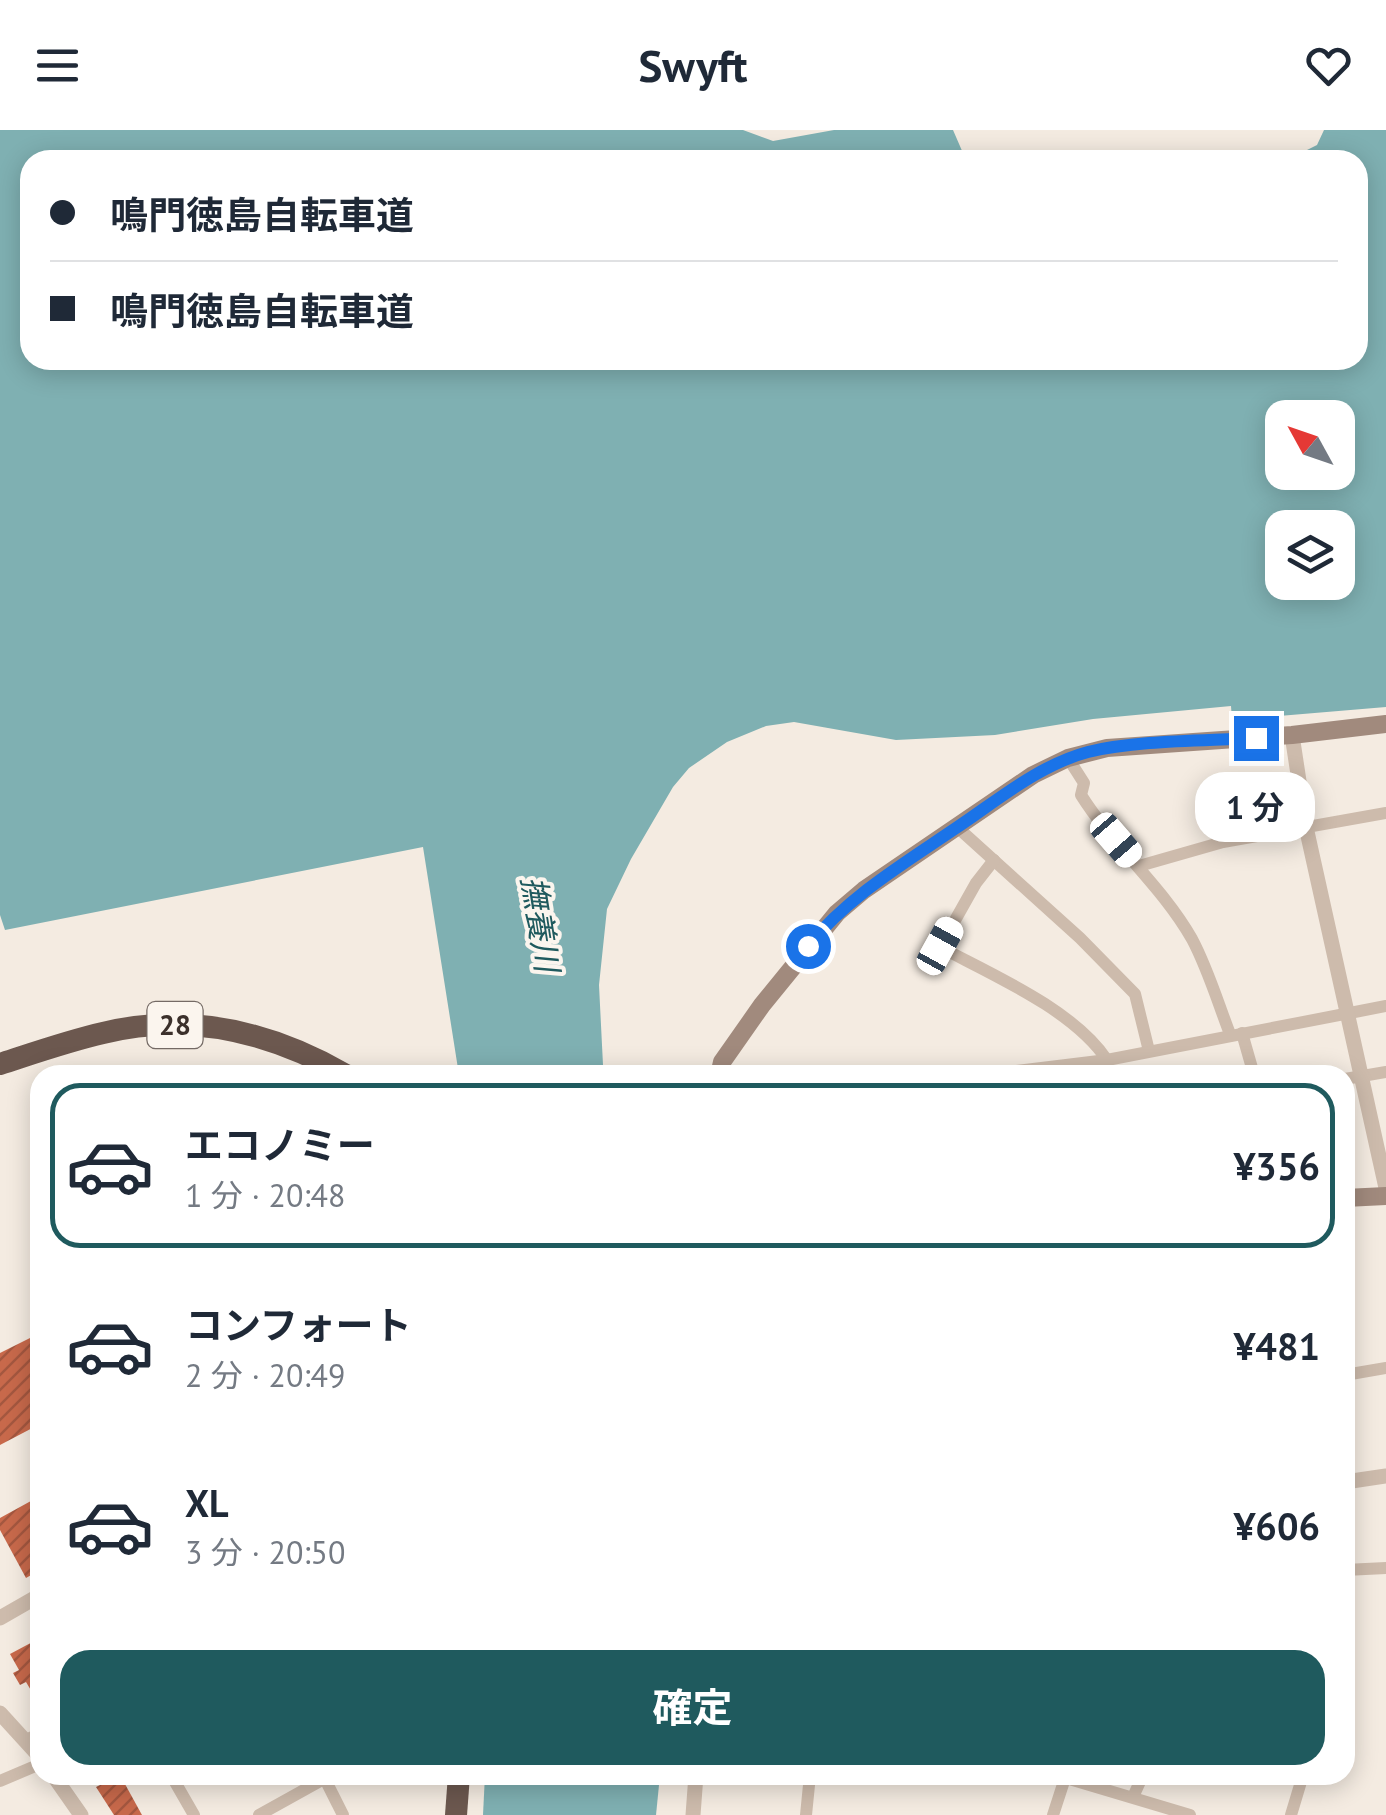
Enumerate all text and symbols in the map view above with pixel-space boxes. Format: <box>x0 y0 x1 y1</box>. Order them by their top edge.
text: Swyft <box>638 36 748 94</box>
icon: menu <box>30 38 85 93</box>
icon: heart <box>1301 38 1356 93</box>
text: 鳴門徳島自転車道 <box>110 190 414 239</box>
text: 鳴門徳島自転車道 <box>110 286 414 335</box>
north arrow <box>1265 400 1355 490</box>
map controls <box>1265 400 1355 600</box>
button: layers <box>1265 510 1355 600</box>
route end <box>1234 716 1279 761</box>
callout: 1 分 <box>1196 773 1316 843</box>
text: 1 分 <box>1226 786 1284 828</box>
car <box>1085 808 1147 872</box>
water label: 撫養川 <box>513 873 570 977</box>
car <box>912 912 968 980</box>
route start <box>786 924 831 969</box>
road number: 28 <box>148 1002 202 1048</box>
text: エコノミー <box>185 1120 375 1169</box>
icon: car <box>65 1121 155 1211</box>
text: ¥356 <box>1234 1141 1320 1190</box>
text: 1 分 · 20:48 <box>185 1174 345 1216</box>
text: コンフォート <box>185 1300 412 1349</box>
icon: car <box>65 1301 155 1391</box>
text: ¥481 <box>1234 1321 1320 1370</box>
text: 2 分 · 20:49 <box>185 1354 345 1396</box>
text: XL <box>185 1478 229 1527</box>
icon: car <box>65 1481 155 1571</box>
text: ¥606 <box>1234 1501 1320 1550</box>
text: 3 分 · 20:50 <box>185 1531 345 1573</box>
button: 確定 <box>60 1650 1325 1765</box>

